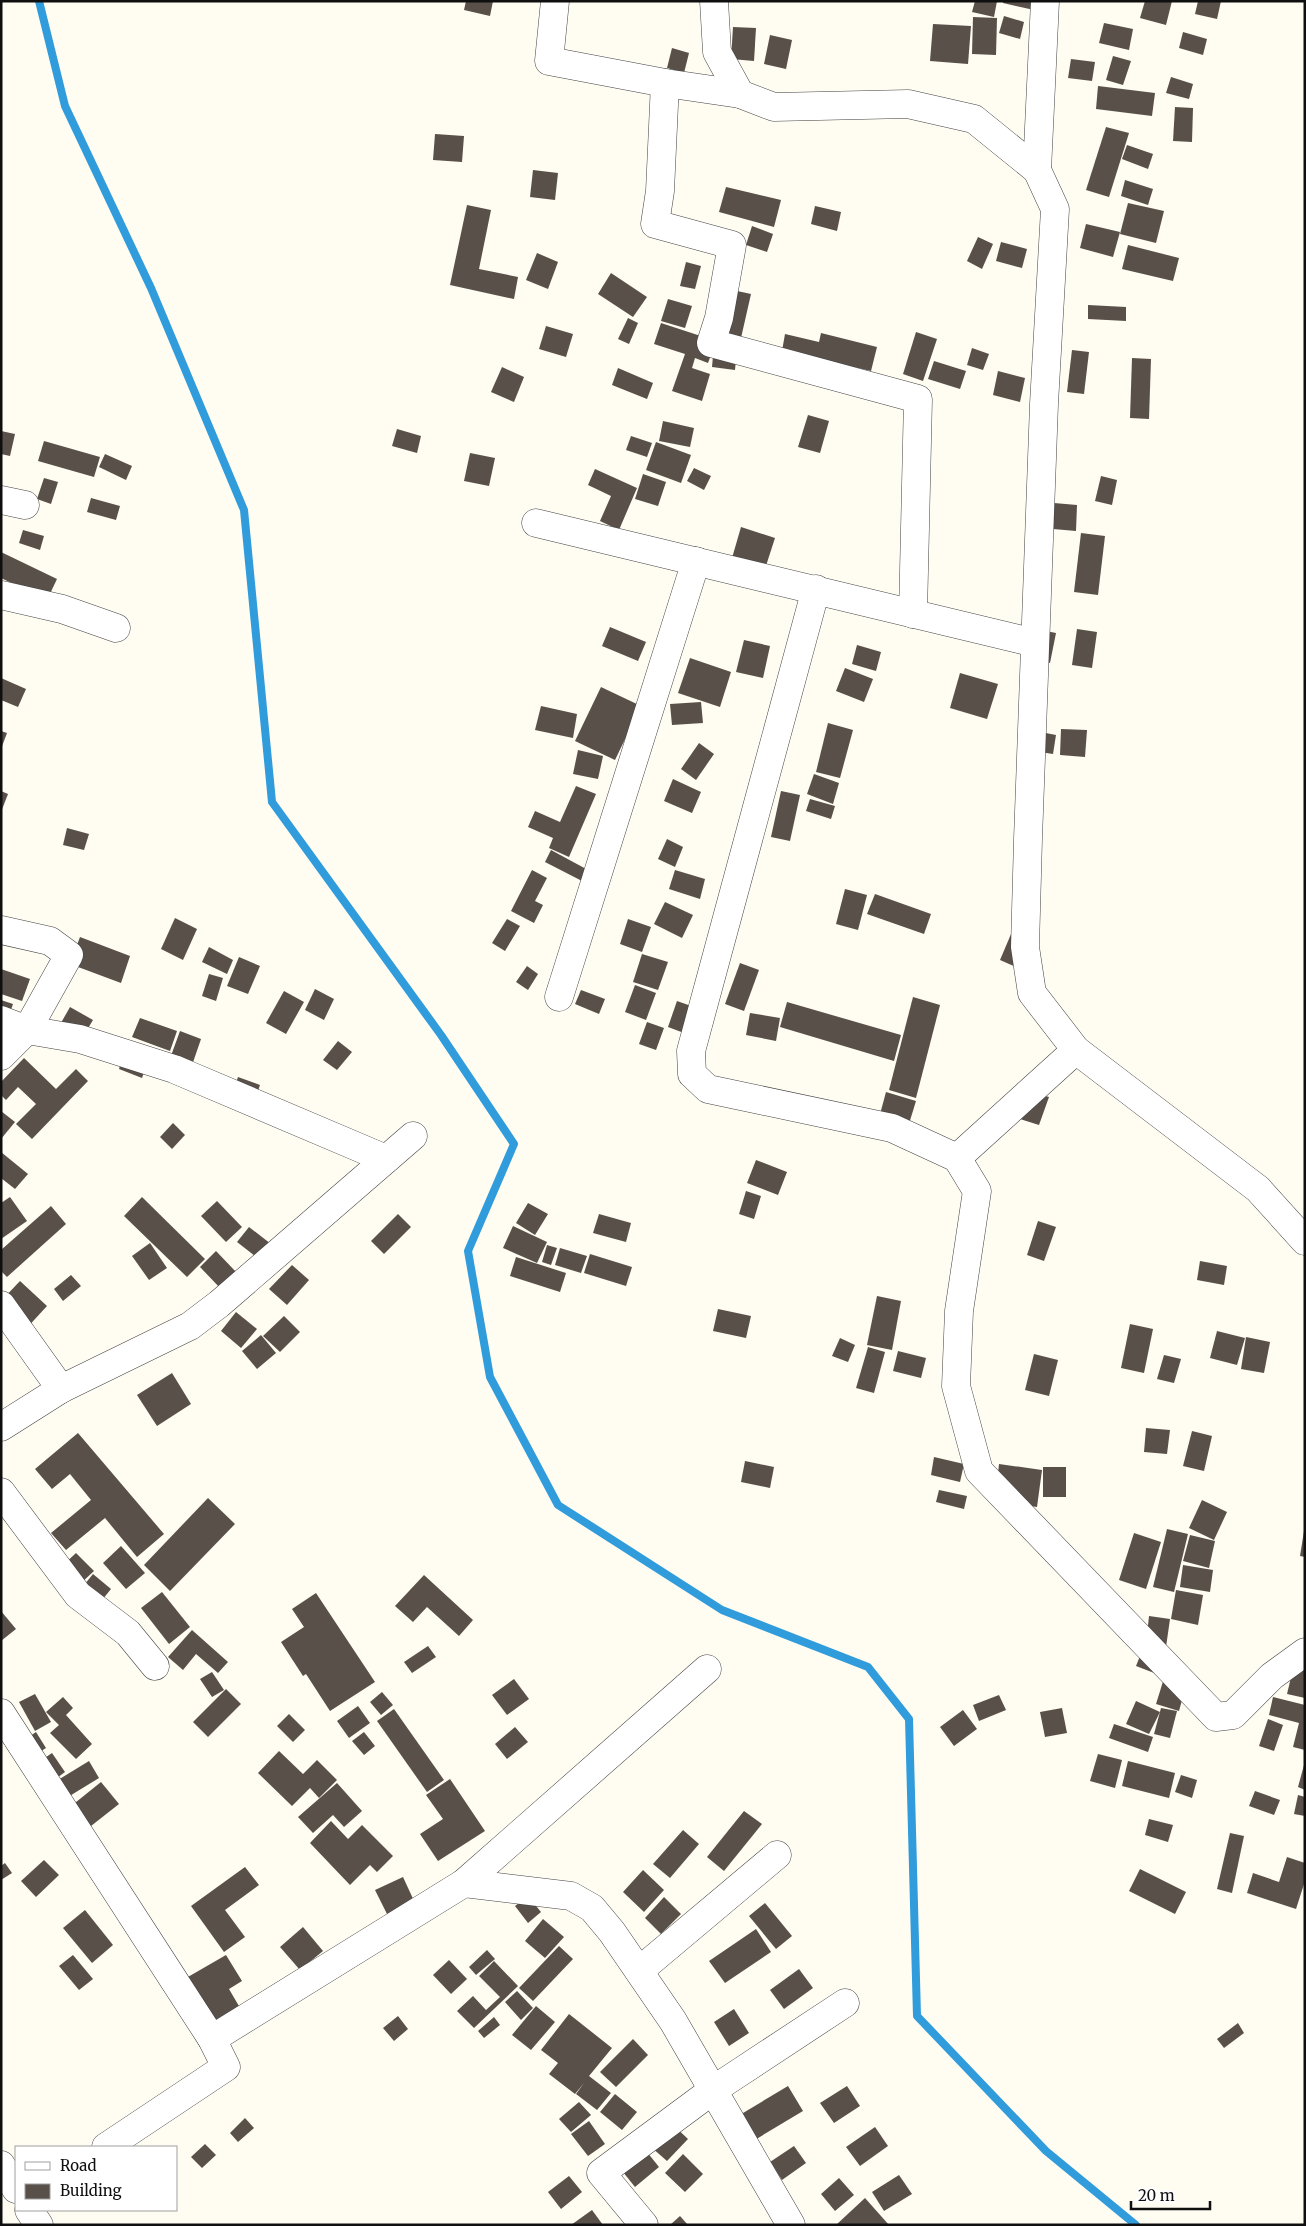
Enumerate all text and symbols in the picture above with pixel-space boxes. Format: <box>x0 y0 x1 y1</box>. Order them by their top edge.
legend <box>15 2146 178 2211</box>
text: Road <box>60 2156 96 2175</box>
scale bar <box>1131 2178 1210 2210</box>
text: Building <box>60 2181 122 2200</box>
text: 20 m <box>1138 2186 1175 2205</box>

